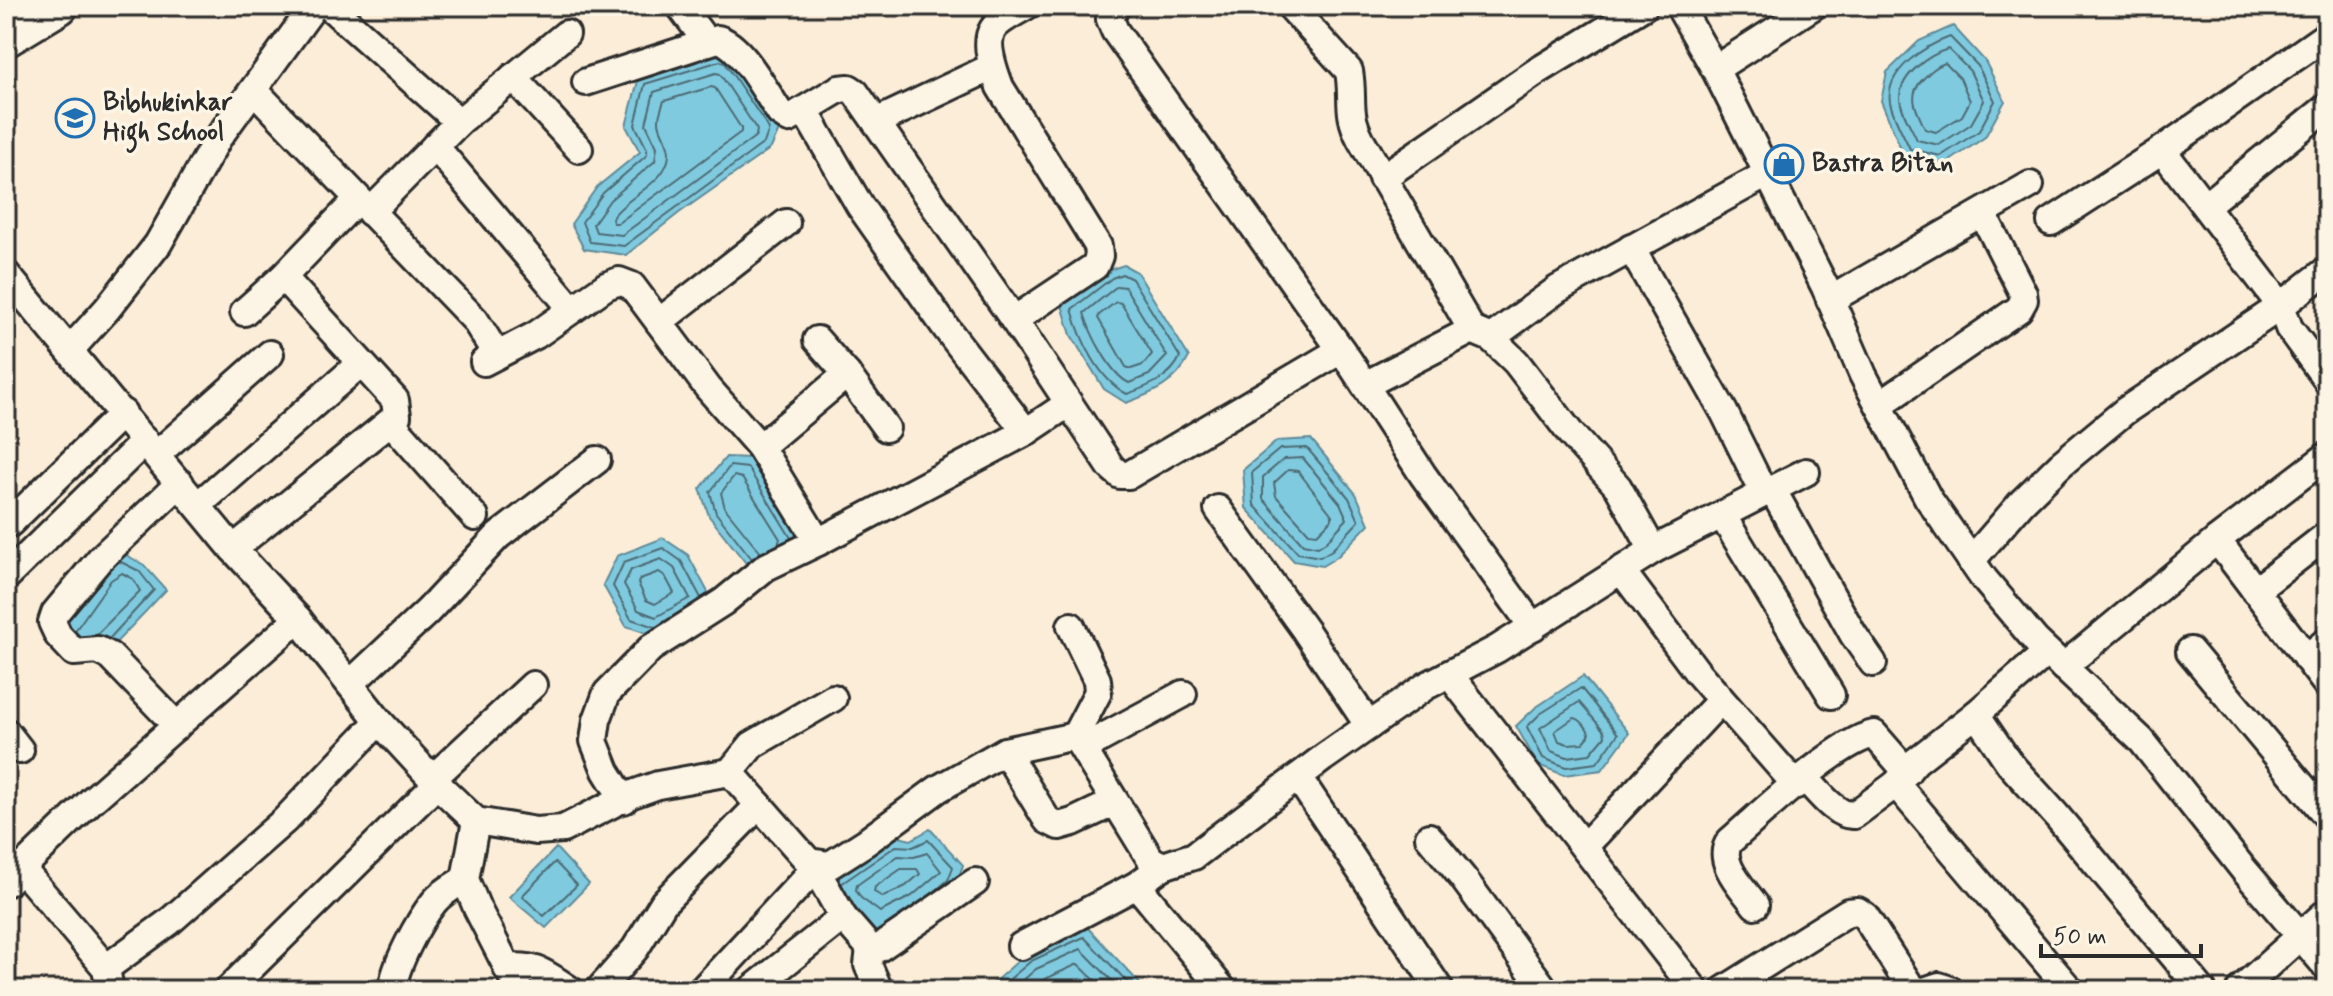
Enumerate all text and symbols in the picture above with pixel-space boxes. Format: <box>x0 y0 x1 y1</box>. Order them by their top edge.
place label: Bibhukinkar High School <box>103 86 233 153</box>
school or university icon: Bibhukinkar High School <box>54 97 96 139</box>
shop icon: Bastra Bitan <box>1763 143 1805 185</box>
place label: Bastra Bitan <box>1812 147 1953 181</box>
scale bar <box>2041 908 2201 958</box>
text: 50 m <box>2053 922 2107 953</box>

